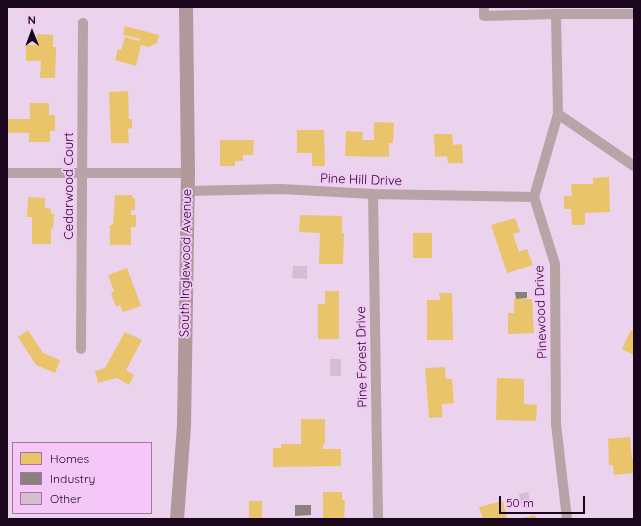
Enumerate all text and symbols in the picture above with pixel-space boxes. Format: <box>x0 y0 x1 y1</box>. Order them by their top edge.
north arrow <box>12 12 52 52</box>
text: N <box>28 13 36 27</box>
street label: Cedarwood Court <box>61 132 77 240</box>
street label: Pine Hill Drive <box>320 171 402 189</box>
street label: South Inglewood Avenue <box>177 189 195 337</box>
street label: Pinewood Drive <box>532 265 550 359</box>
street label: Pine Forest Drive <box>353 306 371 408</box>
legend <box>12 442 152 514</box>
text: Homes <box>50 451 89 466</box>
text: Industry <box>50 471 95 486</box>
scale bar <box>501 488 587 514</box>
text: Other <box>50 491 81 506</box>
text: 50 m <box>506 495 534 510</box>

